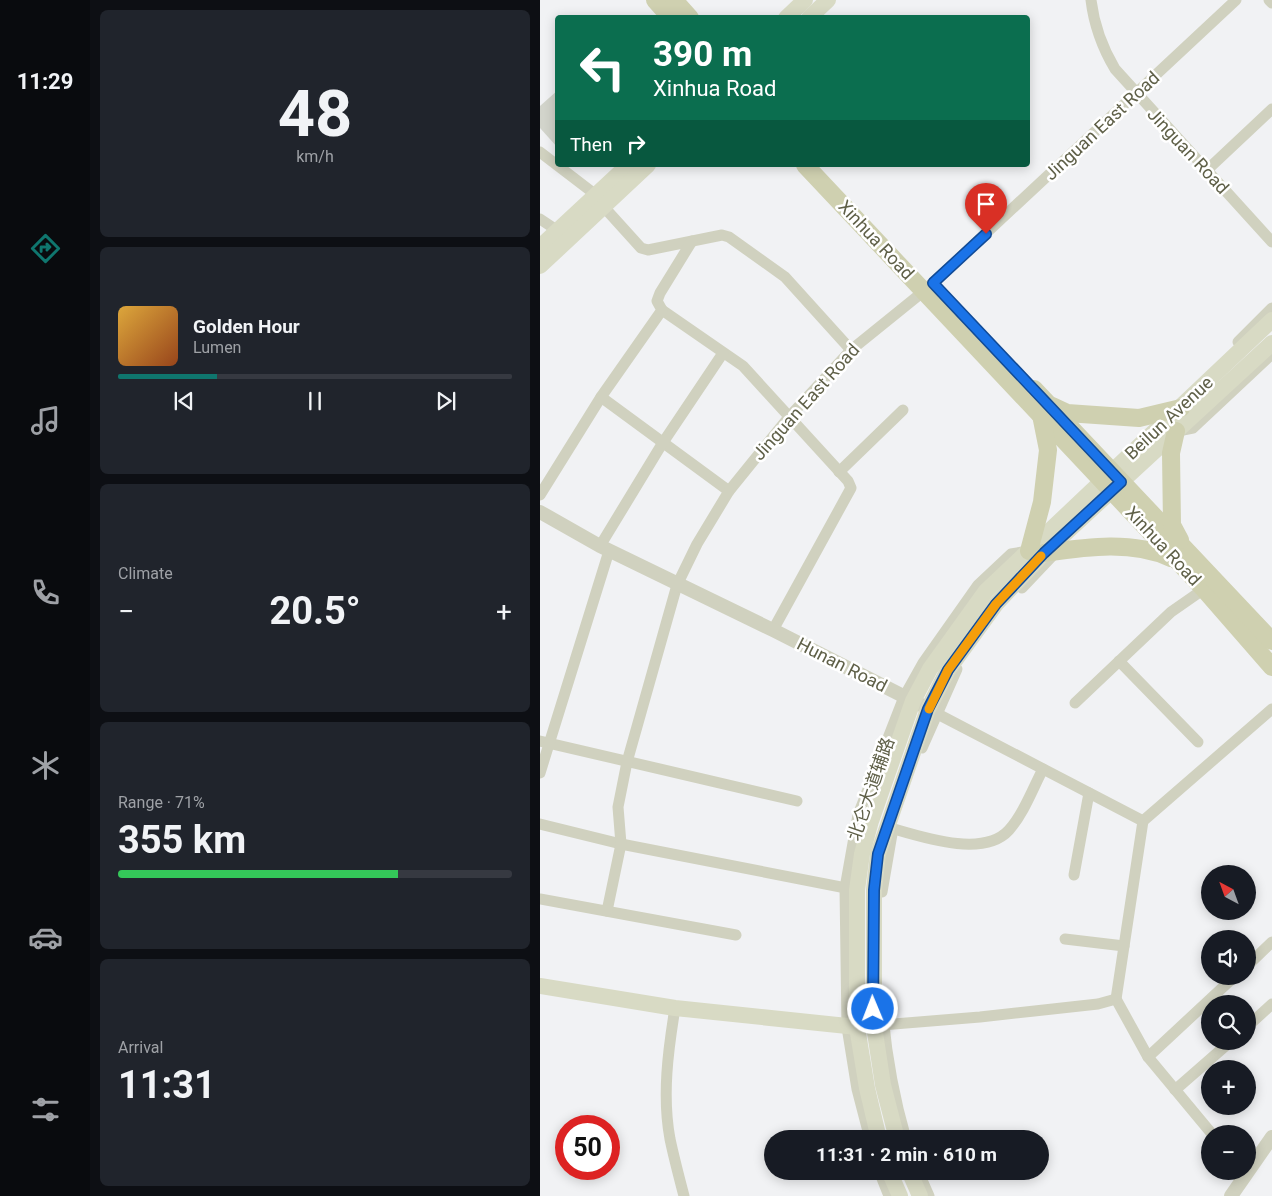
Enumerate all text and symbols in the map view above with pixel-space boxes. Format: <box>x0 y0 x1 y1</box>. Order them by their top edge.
text: 390 m <box>653 34 752 75</box>
icon: left <box>570 35 635 100</box>
street label: Jinguan East Road <box>1040 67 1163 184</box>
text: 11:29 <box>17 69 73 94</box>
text: 48 <box>278 76 352 152</box>
text: Xinhua Road <box>653 76 776 101</box>
street label: Jinguan Road <box>1143 103 1233 198</box>
icon: right <box>622 130 650 158</box>
text: Then <box>570 133 612 156</box>
text: km/h <box>296 147 334 166</box>
pin <box>965 183 1007 234</box>
icon: arrive <box>972 190 1000 218</box>
street label: Xinhua Road <box>834 196 918 284</box>
icon: directions <box>28 231 63 266</box>
text: Golden Hour <box>193 315 300 338</box>
text: Lumen <box>193 338 241 357</box>
street label: Jinguan East Road <box>748 339 863 464</box>
street label: Beilun Avenue <box>1120 372 1217 464</box>
icon: previous <box>170 387 198 415</box>
icon: pause <box>301 387 329 415</box>
icon: next <box>432 387 460 415</box>
icon: music <box>28 403 63 438</box>
street label: Xinhua Road <box>1121 502 1205 590</box>
text: Climate <box>118 564 173 583</box>
icon: phone <box>28 575 63 610</box>
text: 20.5° <box>269 589 361 633</box>
text: − <box>118 595 134 628</box>
text: + <box>496 595 512 628</box>
street label: Hunan Road <box>794 633 891 696</box>
street label: 北仑大道辅路 <box>843 734 898 843</box>
icon: climate <box>28 748 63 783</box>
text: Range · 71% <box>118 793 205 812</box>
text: 355 km <box>118 818 246 862</box>
north arrow <box>1201 865 1256 920</box>
map controls <box>1201 865 1256 1180</box>
icon: car <box>28 920 63 955</box>
button: sound <box>1201 930 1256 985</box>
position arrow <box>846 982 898 1034</box>
button: search <box>1201 995 1256 1050</box>
text: Arrival <box>118 1038 163 1057</box>
button: + <box>1201 1060 1256 1115</box>
text: 11:31 <box>118 1063 216 1107</box>
icon: filters <box>28 1092 63 1127</box>
speed limit sign: 50 <box>555 1115 620 1180</box>
button: − <box>1201 1125 1256 1180</box>
text: 11:31 · 2 min · 610 m <box>816 1143 997 1166</box>

